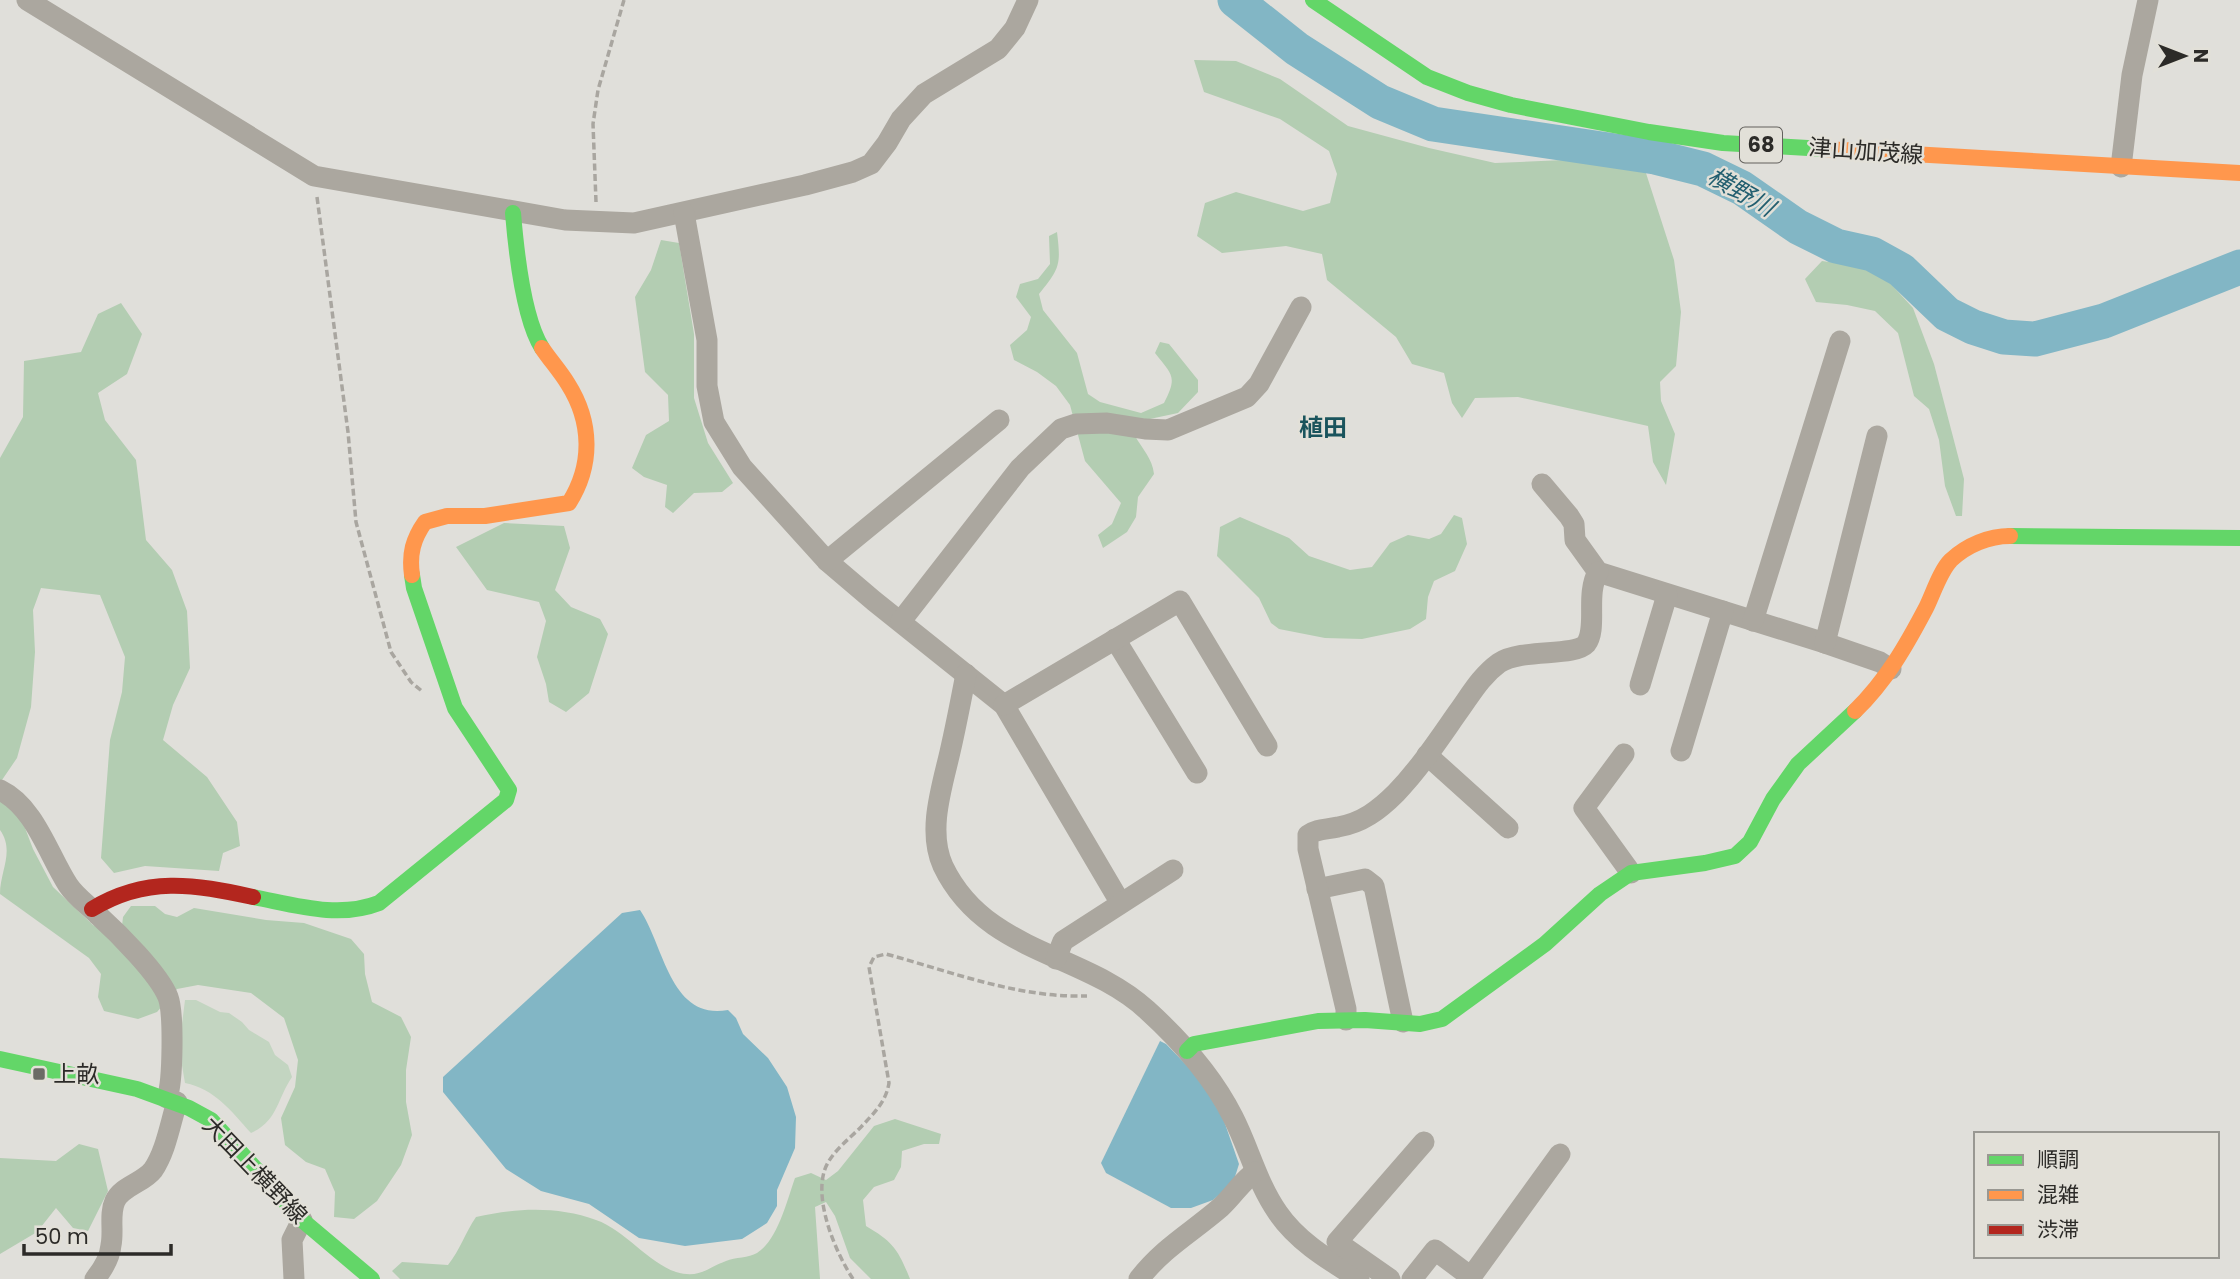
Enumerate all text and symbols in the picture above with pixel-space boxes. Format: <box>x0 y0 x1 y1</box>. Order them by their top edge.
north arrow <box>2149 21 2219 91</box>
text: N <box>2187 49 2214 63</box>
road number: 68 <box>1740 128 1782 162</box>
street label: 津山加茂線 <box>1808 131 1924 171</box>
water label: 横野川 <box>1702 159 1783 225</box>
district label: 植田 <box>1299 411 1347 444</box>
place label: 上畝 <box>53 1058 99 1090</box>
marker: 上畝 <box>31 1066 47 1082</box>
street label: 大田上横野線 <box>196 1109 314 1231</box>
legend <box>1974 1132 2219 1258</box>
text: 順調 <box>2037 1145 2079 1174</box>
text: 混雑 <box>2037 1180 2079 1209</box>
scale bar <box>24 1212 172 1256</box>
text: 渋滞 <box>2037 1215 2079 1244</box>
text: 50 m <box>35 1222 89 1251</box>

